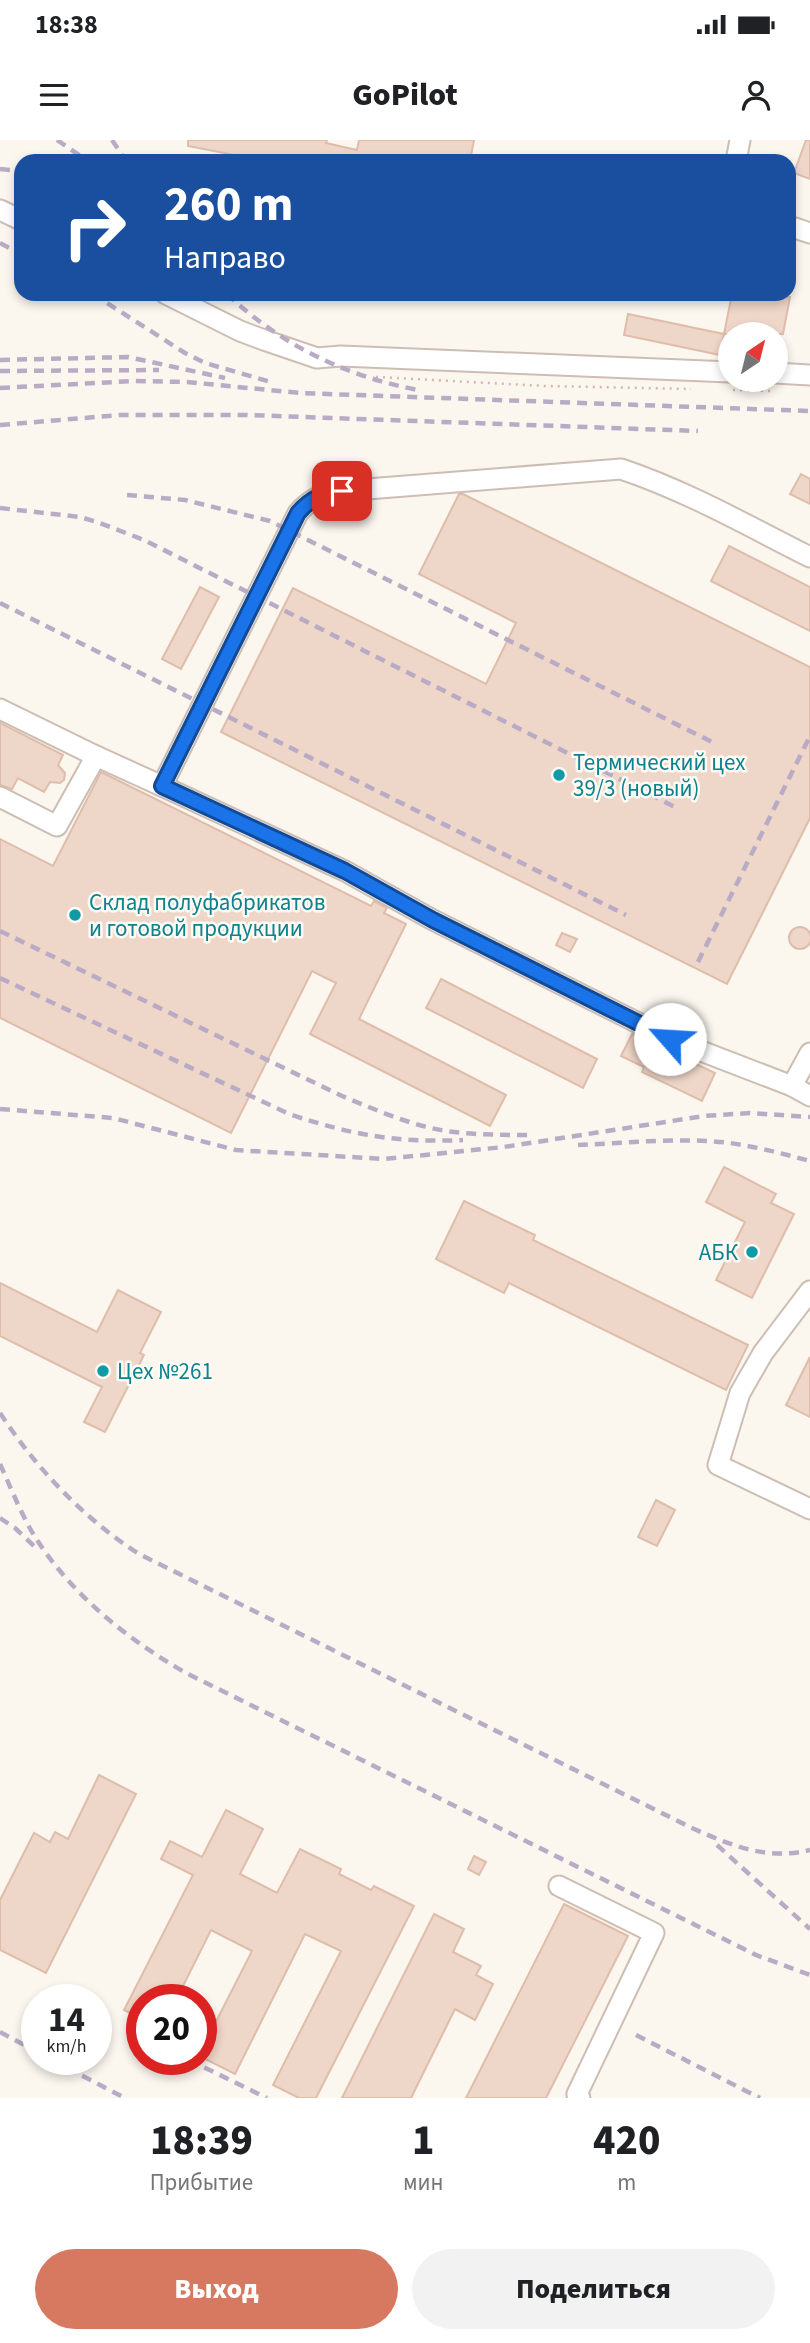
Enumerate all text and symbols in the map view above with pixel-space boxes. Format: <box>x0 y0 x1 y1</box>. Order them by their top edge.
text: 18:38 <box>35 6 98 43</box>
text: GoPilot <box>352 72 458 118</box>
icon: menu <box>35 76 73 114</box>
icon: person <box>737 76 775 114</box>
text: 260 m <box>164 170 293 240</box>
icon: right <box>49 182 140 273</box>
text: Направо <box>164 235 286 281</box>
north arrow <box>718 322 788 392</box>
map controls <box>718 322 788 392</box>
pin <box>312 461 372 521</box>
icon: arrive <box>323 472 361 510</box>
place label: Термический цех 39/3 (новый) <box>573 746 746 805</box>
marker: Термический цех 39/3 (новый) <box>551 767 567 783</box>
place label: Склад полуфабрикатов и готовой продукции <box>89 886 326 945</box>
marker: Склад полуфабрикатов и готовой продукции <box>67 907 83 923</box>
position arrow <box>633 1002 707 1076</box>
place label: АБК <box>699 1236 739 1269</box>
marker: АБК <box>744 1244 760 1260</box>
place label: Цех №261 <box>117 1355 213 1388</box>
marker: Цех №261 <box>95 1363 111 1379</box>
speed limit sign: 20 <box>126 1984 217 2075</box>
text: 14 <box>48 1995 85 2045</box>
text: km/h <box>47 2034 86 2059</box>
text: 18:39 <box>150 2111 253 2171</box>
text: 1 <box>412 2111 434 2171</box>
text: 420 <box>593 2111 660 2171</box>
text: Прибытие <box>150 2166 253 2199</box>
text: мин <box>403 2166 443 2199</box>
text: m <box>617 2166 636 2199</box>
button: Выход <box>35 2249 398 2329</box>
button: Поделиться <box>412 2249 775 2329</box>

